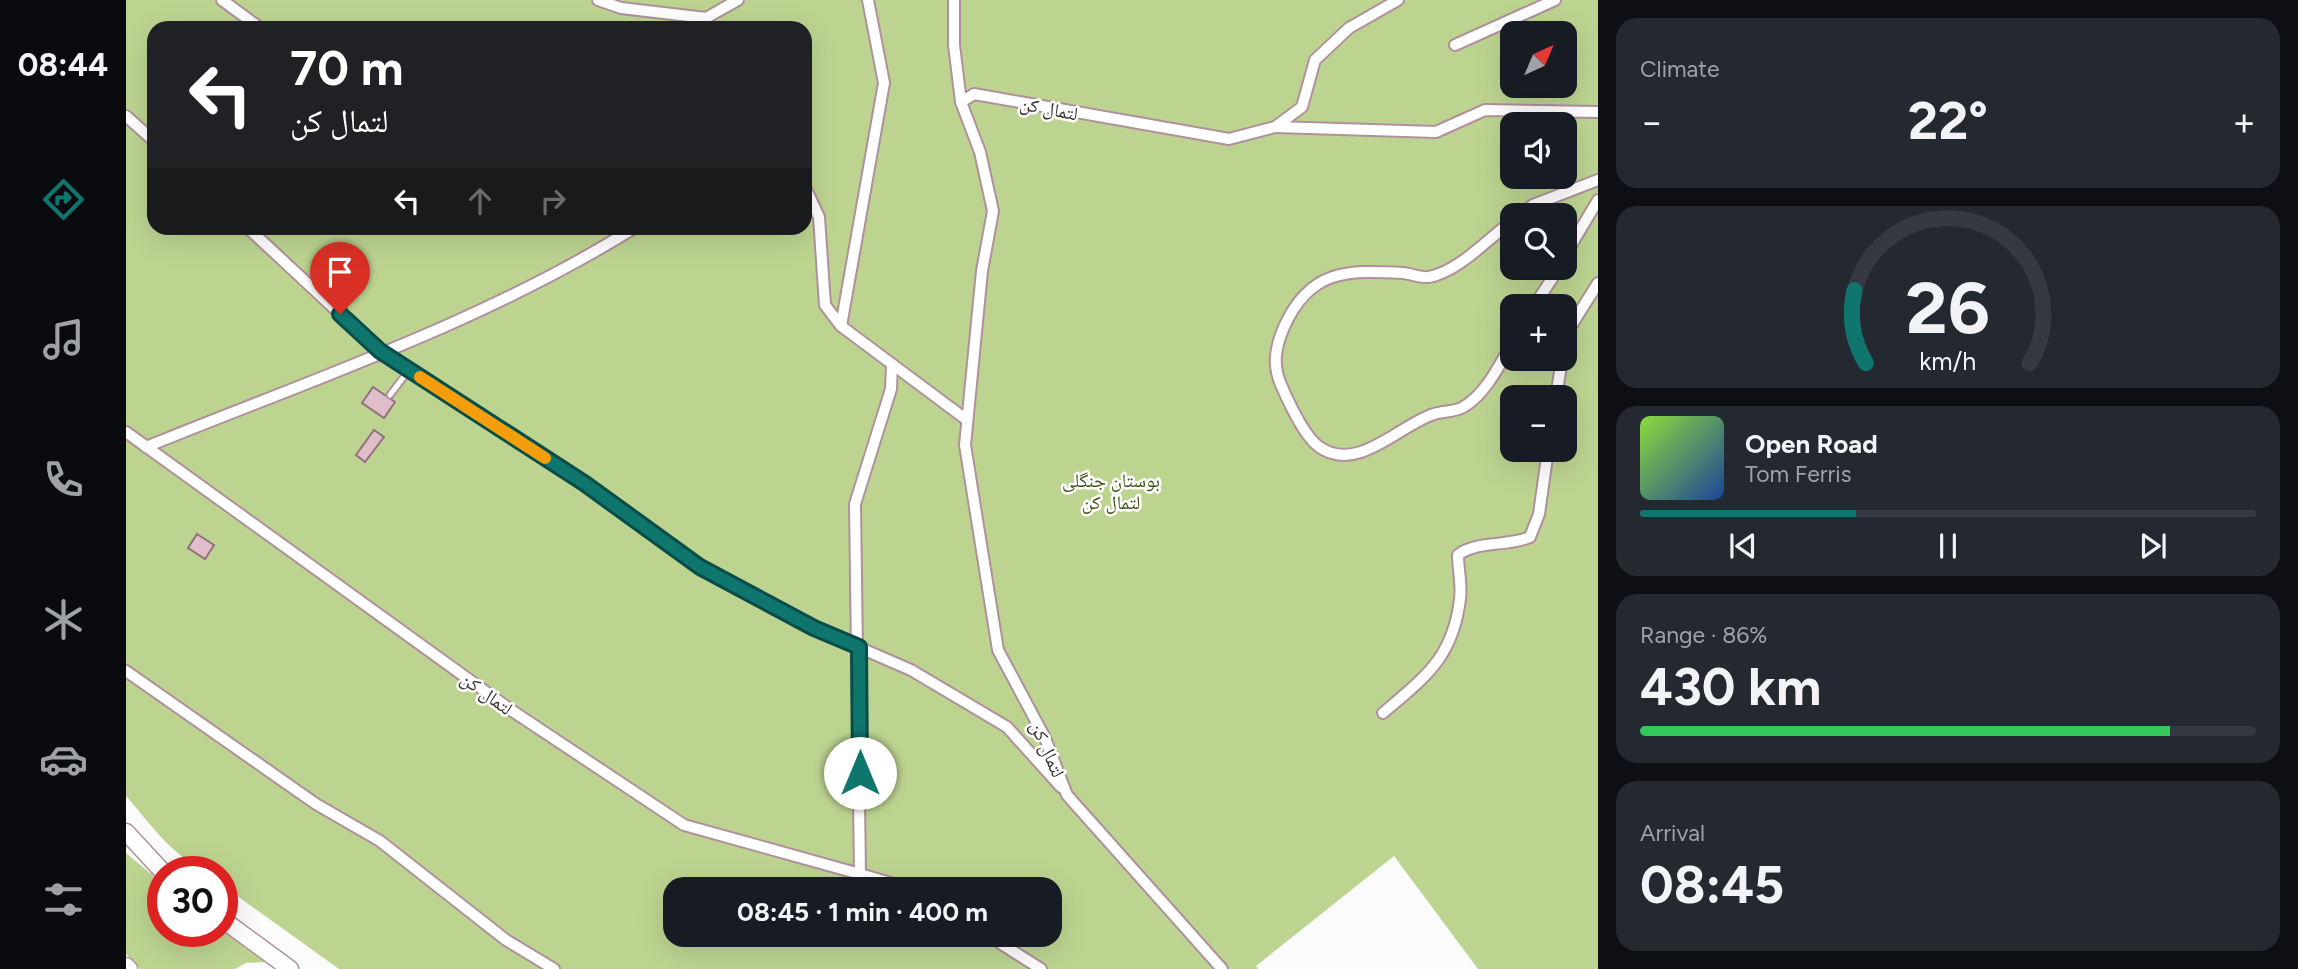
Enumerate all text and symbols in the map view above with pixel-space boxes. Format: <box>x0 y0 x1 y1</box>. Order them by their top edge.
north arrow <box>1500 21 1577 98</box>
map controls <box>1500 21 1577 462</box>
text: 70 m <box>290 38 403 97</box>
text: 08:44 <box>18 46 108 84</box>
icon: left <box>175 49 266 140</box>
text: Climate <box>1640 55 1719 83</box>
text: 22° <box>1908 90 1988 152</box>
street label: لتمال کن <box>1018 92 1080 125</box>
text: − <box>1640 99 1664 145</box>
text: + <box>2232 99 2256 145</box>
text: لتمال کن <box>290 102 389 140</box>
button: sound <box>1500 112 1577 189</box>
icon: directions <box>39 175 88 224</box>
icon: left <box>388 182 426 220</box>
icon: ahead <box>461 182 499 220</box>
icon: right <box>534 182 572 220</box>
button: search <box>1500 203 1577 280</box>
pin <box>310 242 370 314</box>
icon: arrive <box>321 253 359 291</box>
text: 26 <box>1906 264 1990 351</box>
button: + <box>1500 294 1577 371</box>
icon: music <box>39 315 88 364</box>
text: km/h <box>1919 346 1977 376</box>
button: − <box>1500 385 1577 462</box>
text: Open Road <box>1745 428 1878 460</box>
icon: phone <box>39 455 88 504</box>
text: Tom Ferris <box>1745 460 1851 488</box>
park label: بوستان جنگلی لتمال کن <box>1062 469 1160 514</box>
icon: previous <box>1724 527 1762 565</box>
icon: pause <box>1929 527 1967 565</box>
icon: next <box>2134 527 2172 565</box>
icon: climate <box>39 595 88 644</box>
text: Range · 86% <box>1640 621 1767 649</box>
text: 430 km <box>1640 656 1821 718</box>
street label: لتمال کن <box>456 667 517 720</box>
street label: لتمال کن <box>1025 718 1070 781</box>
icon: car <box>39 735 88 784</box>
position arrow <box>823 736 897 810</box>
text: Arrival <box>1640 819 1705 847</box>
text: 08:45 <box>1640 854 1784 916</box>
speed limit sign: 30 <box>147 856 238 947</box>
icon: filters <box>39 875 88 924</box>
text: 08:45 · 1 min · 400 m <box>737 896 988 928</box>

